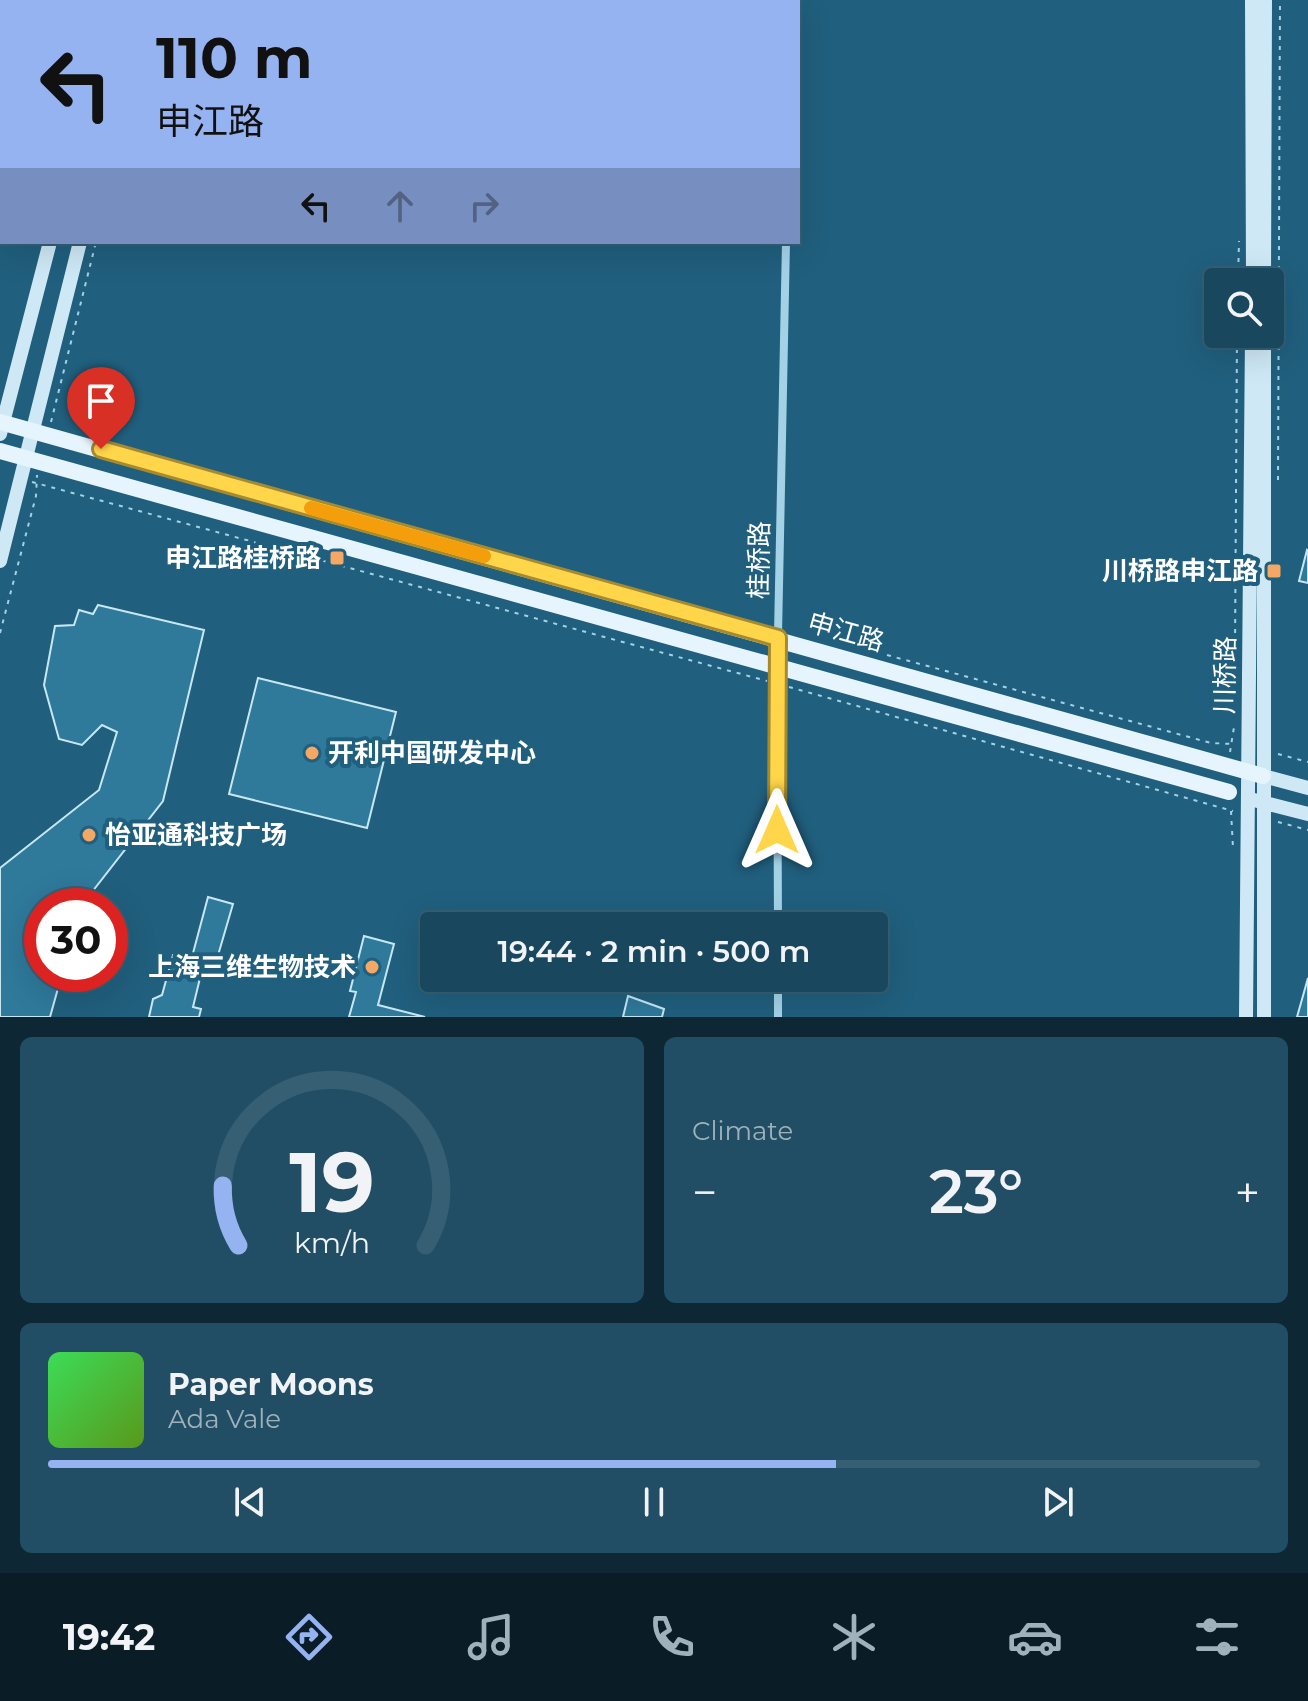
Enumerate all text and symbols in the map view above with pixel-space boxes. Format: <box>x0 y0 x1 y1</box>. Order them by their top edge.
text: 110 m <box>156 24 313 92</box>
icon: left <box>24 32 128 136</box>
text: 申江路 <box>156 99 264 143</box>
icon: left <box>294 184 338 228</box>
icon: ahead <box>378 184 422 228</box>
icon: right <box>462 184 506 228</box>
map controls <box>1204 268 1284 348</box>
button: search <box>1204 268 1284 348</box>
pin <box>67 367 135 449</box>
icon: arrive <box>79 379 123 423</box>
street label: 桂桥路 <box>742 521 776 599</box>
place label: 申江路桂桥路 <box>165 542 321 574</box>
marker: 申江路桂桥路 <box>328 549 346 567</box>
place label: 川桥路申江路 <box>1102 555 1258 587</box>
marker: 川桥路申江路 <box>1265 562 1283 580</box>
street label: 申江路 <box>804 606 888 658</box>
street label: 川桥路 <box>1208 636 1242 714</box>
place label: 开利中国研发中心 <box>328 737 536 769</box>
marker: 开利中国研发中心 <box>303 744 321 762</box>
position arrow <box>735 788 819 872</box>
place label: 怡亚通科技广场 <box>105 819 287 851</box>
marker: 怡亚通科技广场 <box>80 826 98 844</box>
speed limit sign: 30 <box>24 888 128 992</box>
text: 19:44 · 2 min · 500 m <box>498 933 810 970</box>
place label: 上海三维生物技术 <box>148 951 356 983</box>
marker: 上海三维生物技术 <box>363 958 381 976</box>
text: Climate <box>692 1115 793 1147</box>
text: 19 <box>289 1131 375 1233</box>
text: 23° <box>929 1155 1023 1228</box>
text: − <box>692 1165 717 1219</box>
text: + <box>1235 1165 1260 1219</box>
text: km/h <box>294 1225 370 1260</box>
text: Paper Moons <box>168 1366 374 1403</box>
text: Ada Vale <box>168 1403 281 1435</box>
icon: previous <box>228 1480 272 1524</box>
icon: pause <box>632 1480 676 1524</box>
icon: next <box>1036 1480 1080 1524</box>
icon: directions <box>281 1609 337 1665</box>
icon: music <box>463 1609 519 1665</box>
icon: phone <box>644 1609 700 1665</box>
icon: climate <box>826 1609 882 1665</box>
icon: car <box>1007 1609 1063 1665</box>
icon: filters <box>1189 1609 1245 1665</box>
text: 19:42 <box>63 1615 155 1659</box>

